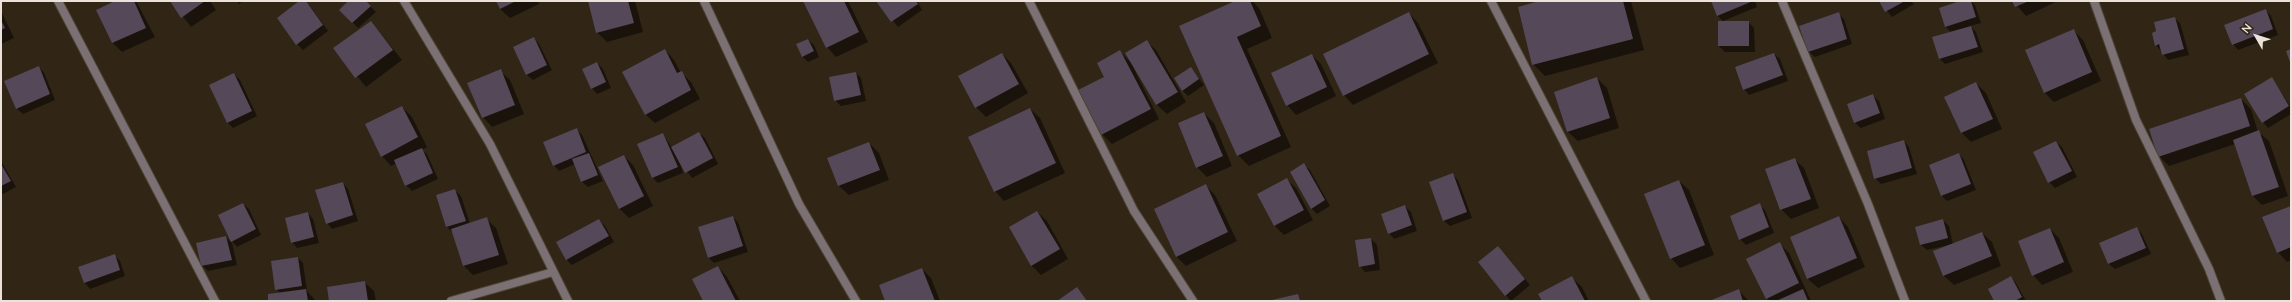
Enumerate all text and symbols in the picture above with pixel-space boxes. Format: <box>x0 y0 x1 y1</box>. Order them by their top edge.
north arrow <box>2236 16 2276 56</box>
text: N <box>2239 21 2254 36</box>

